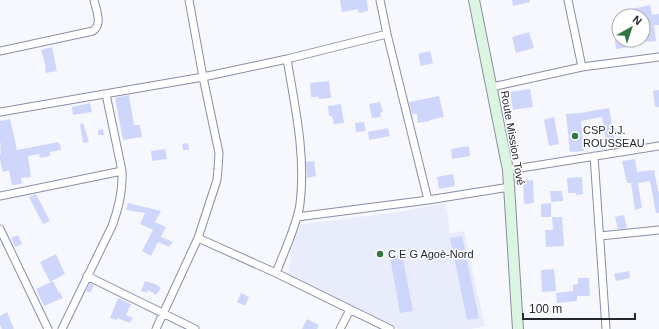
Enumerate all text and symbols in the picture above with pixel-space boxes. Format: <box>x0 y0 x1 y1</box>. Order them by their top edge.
north arrow <box>611 8 651 48</box>
text: N <box>630 13 644 27</box>
street label: Route Mission Tové <box>499 90 527 186</box>
place label: CSP J.J. ROUSSEAU <box>583 124 645 149</box>
marker: CSP J.J. ROUSSEAU <box>570 131 580 141</box>
place label: C E G Agoè-Nord <box>388 248 474 260</box>
marker: C E G Agoè-Nord <box>375 249 385 259</box>
scale bar <box>523 295 635 321</box>
text: 100 m <box>529 302 562 316</box>

